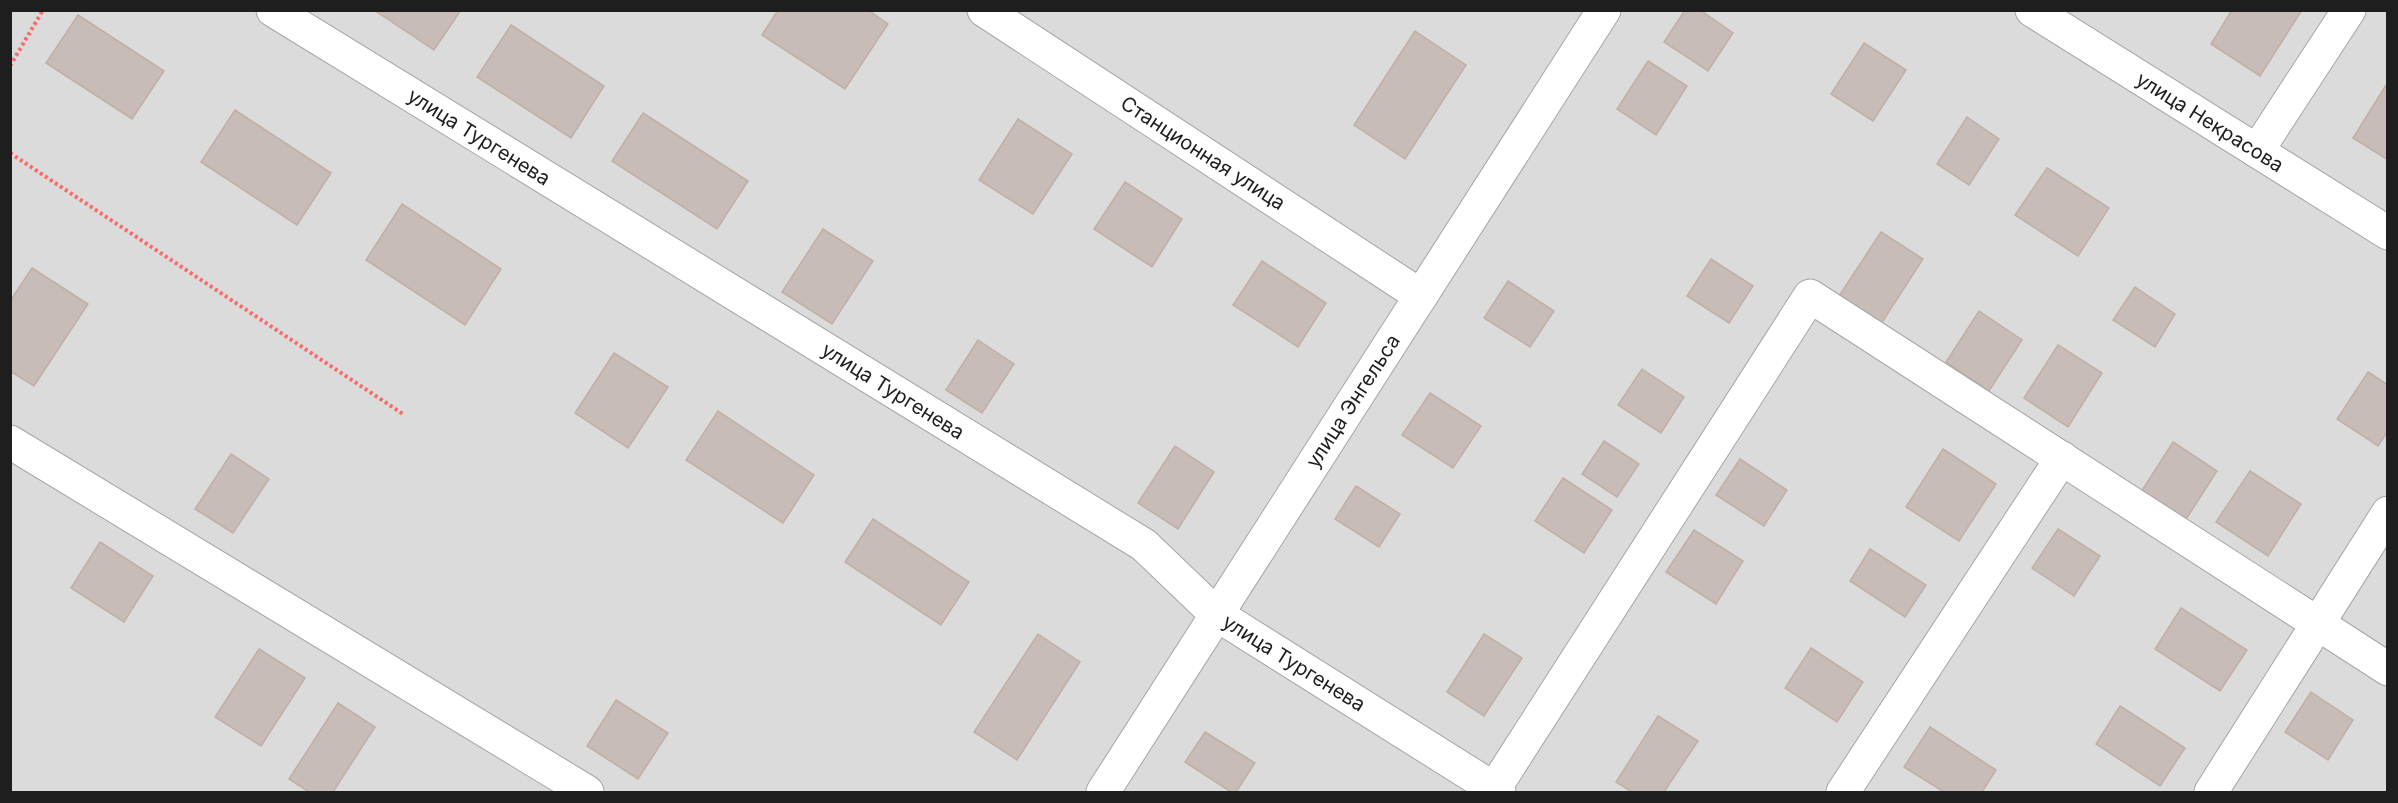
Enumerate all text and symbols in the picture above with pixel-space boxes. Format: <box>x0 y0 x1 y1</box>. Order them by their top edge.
street label: улица Некрасова <box>2132 67 2288 177</box>
street label: улица Тургенева <box>403 83 555 191</box>
street label: Станционная улица <box>1116 91 1290 215</box>
street label: улица Энгельса <box>1301 330 1405 472</box>
street label: улица Тургенева <box>817 337 969 445</box>
street label: улица Тургенева <box>1218 609 1370 717</box>

